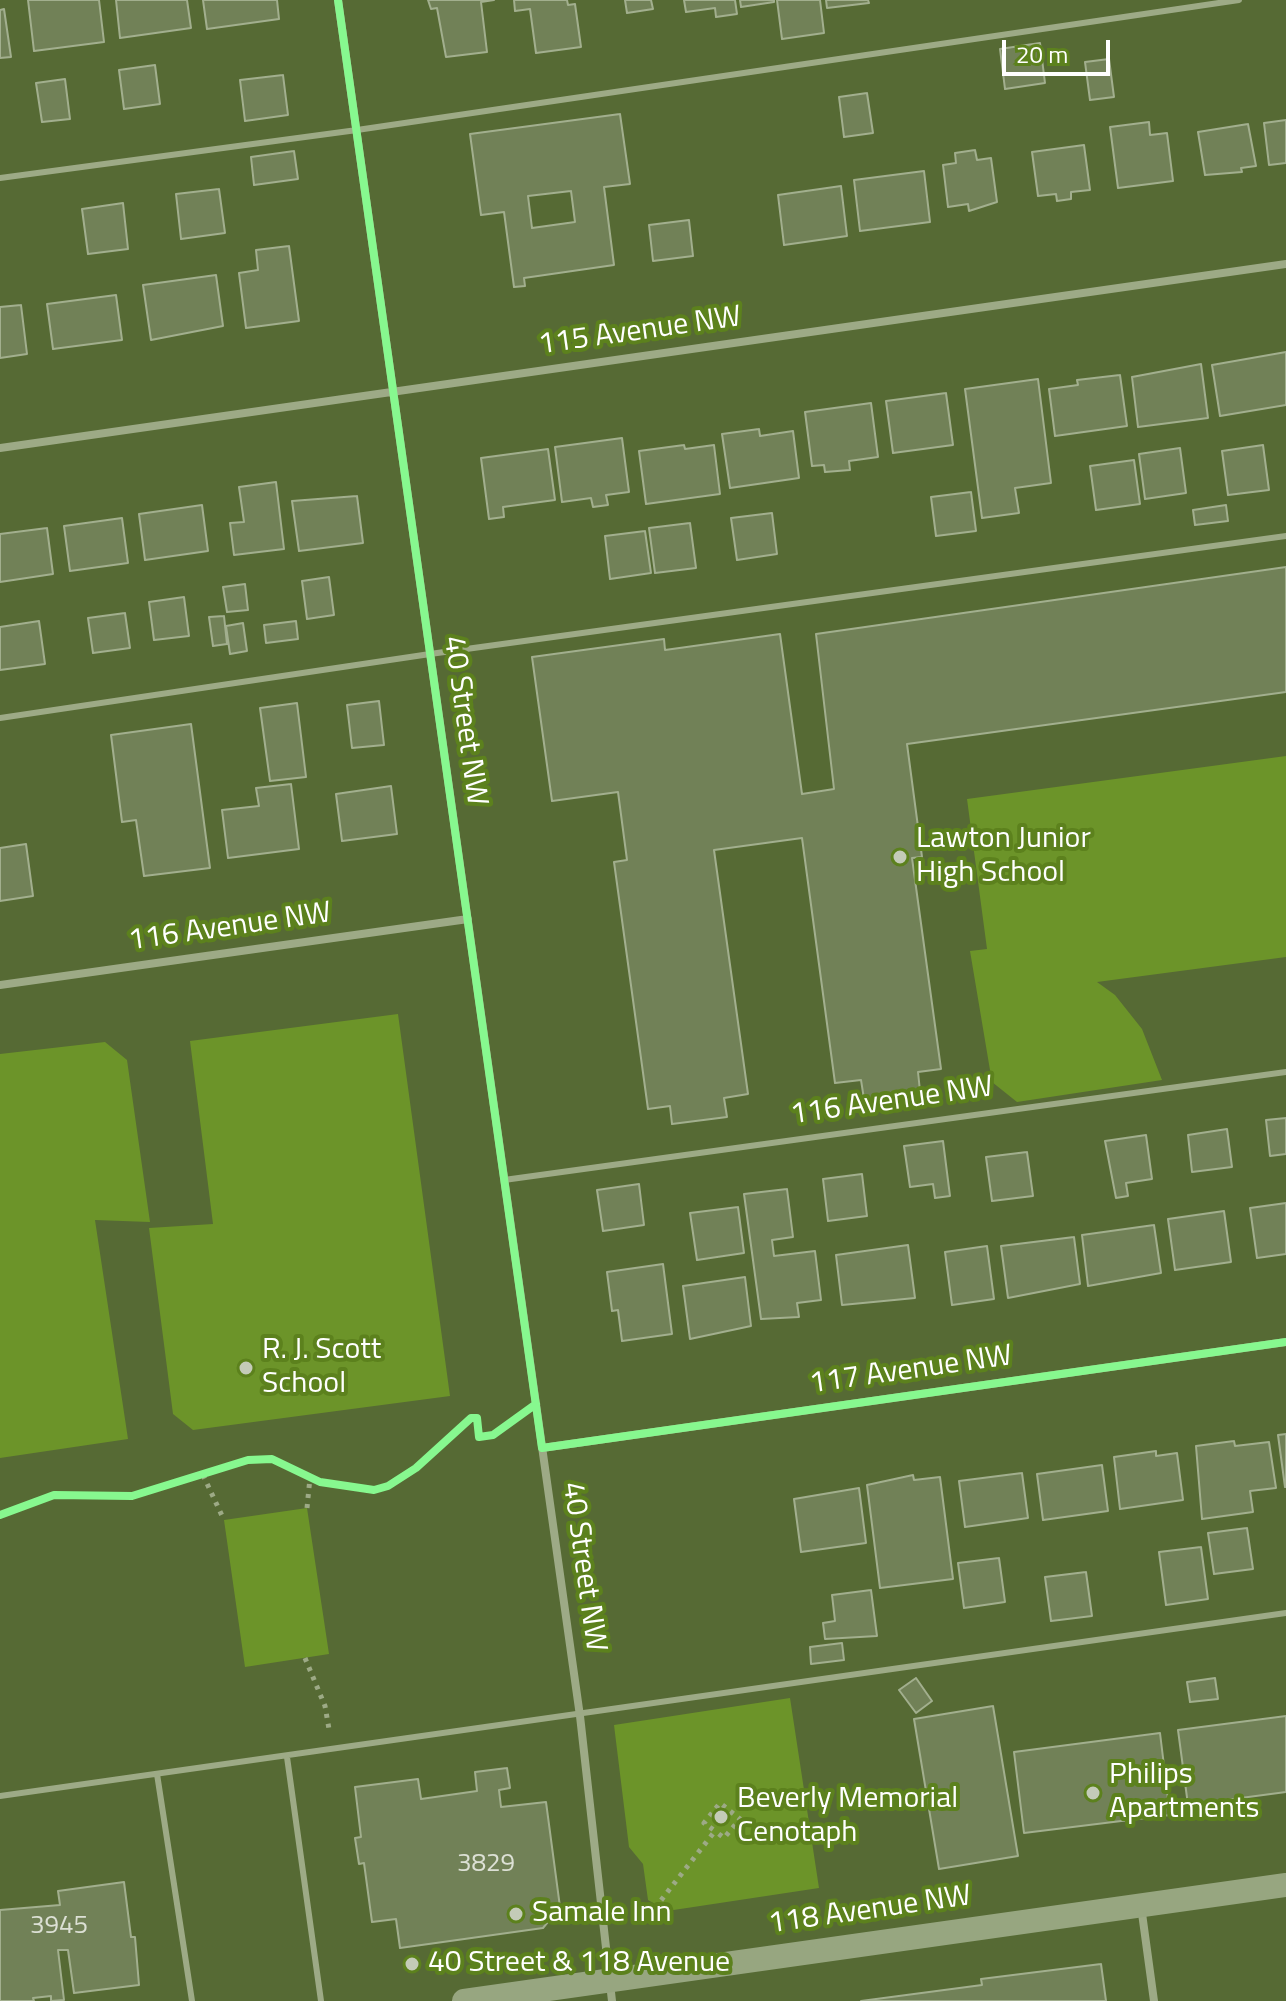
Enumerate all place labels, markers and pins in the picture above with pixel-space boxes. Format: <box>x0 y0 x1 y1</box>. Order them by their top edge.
place label: Lawton Junior High School <box>916 822 1091 892</box>
marker: Lawton Junior High School <box>891 848 909 866</box>
place label: R. J. Scott School <box>262 1333 381 1404</box>
marker: R. J. Scott School <box>237 1359 255 1377</box>
place label: Philips Apartments <box>1109 1758 1259 1828</box>
place label: Beverly Memorial Cenotaph <box>737 1782 958 1852</box>
marker: Philips Apartments <box>1084 1784 1102 1802</box>
marker: Beverly Memorial Cenotaph <box>712 1808 730 1826</box>
place label: Samale Inn <box>532 1896 672 1932</box>
marker: Samale Inn <box>507 1905 525 1923</box>
place label: 40 Street & 118 Avenue <box>428 1946 730 1982</box>
marker: 40 Street & 118 Avenue <box>403 1955 421 1973</box>

